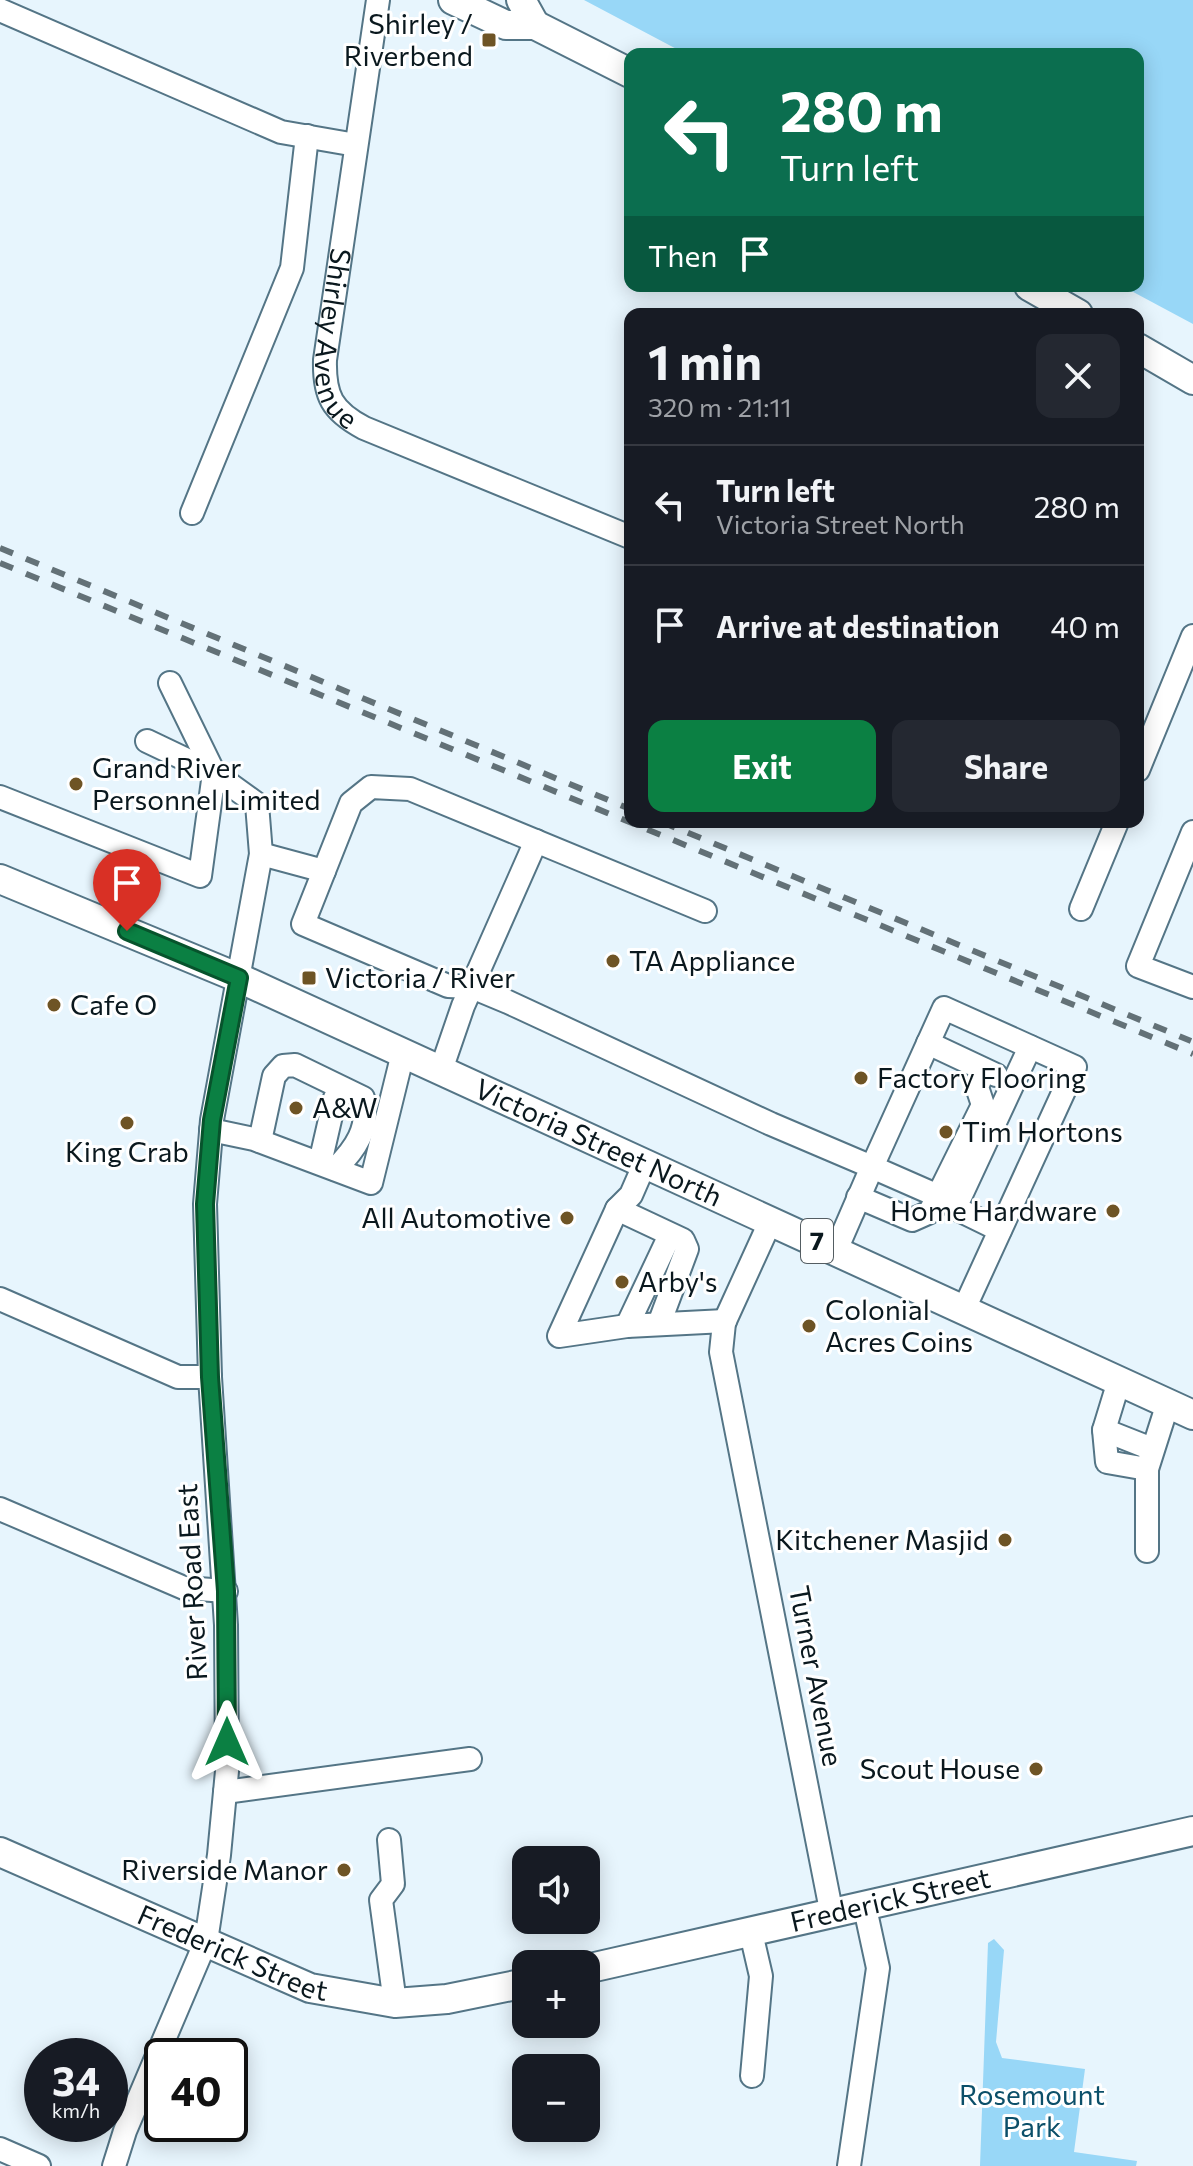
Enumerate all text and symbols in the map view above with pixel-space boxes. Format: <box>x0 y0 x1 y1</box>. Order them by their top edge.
place label: Shirley / Riverbend <box>344 6 473 72</box>
marker: Shirley / Riverbend <box>480 31 498 49</box>
text: 280 m <box>780 75 943 144</box>
icon: left <box>648 80 752 184</box>
text: Turn left <box>780 144 919 188</box>
icon: arrive <box>733 232 777 276</box>
text: Then <box>648 236 717 273</box>
street label: Shirley Avenue <box>309 246 364 435</box>
text: 1 min <box>648 331 762 390</box>
button: close <box>1036 334 1120 418</box>
text: 320 m · 21:11 <box>648 391 792 422</box>
text: Turn left <box>716 471 835 508</box>
icon: left <box>648 483 692 527</box>
text: 280 m <box>1034 487 1120 524</box>
text: Victoria Street North <box>716 508 965 539</box>
icon: arrive <box>648 603 692 647</box>
text: Arrive at destination <box>716 607 1000 644</box>
text: 40 m <box>1051 607 1120 644</box>
button: Exit <box>648 720 876 812</box>
button: Share <box>892 720 1120 812</box>
place label: Grand River Personnel Limited <box>92 750 320 816</box>
marker: Grand River Personnel Limited <box>67 775 85 793</box>
pin <box>93 849 161 931</box>
icon: arrive <box>105 861 149 905</box>
place label: TA Appliance <box>629 943 795 977</box>
marker: TA Appliance <box>604 952 622 970</box>
place label: Victoria / River <box>325 960 515 994</box>
marker: Victoria / River <box>300 969 318 987</box>
place label: Cafe O <box>70 987 157 1021</box>
marker: Cafe O <box>45 996 63 1014</box>
place label: Factory Flooring <box>877 1060 1086 1094</box>
marker: Factory Flooring <box>852 1069 870 1087</box>
street label: Victoria Street North <box>470 1070 728 1213</box>
place label: A&W <box>312 1090 378 1124</box>
marker: A&W <box>287 1099 305 1117</box>
marker: King Crab <box>118 1114 136 1132</box>
place label: Tim Hortons <box>962 1114 1123 1148</box>
marker: Tim Hortons <box>937 1123 955 1141</box>
place label: King Crab <box>65 1134 189 1168</box>
place label: Home Hardware <box>890 1193 1097 1227</box>
place label: All Automotive <box>361 1200 551 1234</box>
marker: Home Hardware <box>1104 1202 1122 1220</box>
marker: All Automotive <box>558 1209 576 1227</box>
road number: 7 <box>801 1219 833 1263</box>
place label: Arby's <box>638 1264 718 1298</box>
marker: Arby's <box>613 1273 631 1291</box>
place label: Colonial Acres Coins <box>825 1292 973 1358</box>
marker: Colonial Acres Coins <box>800 1317 818 1335</box>
street label: River Road East <box>169 1483 213 1681</box>
place label: Kitchener Masjid <box>775 1522 989 1556</box>
marker: Kitchener Masjid <box>996 1531 1014 1549</box>
street label: Turner Avenue <box>783 1583 851 1769</box>
position arrow <box>185 1700 269 1784</box>
place label: Scout House <box>860 1751 1020 1785</box>
marker: Scout House <box>1027 1760 1045 1778</box>
map controls <box>512 1846 600 2142</box>
button: sound <box>512 1846 600 1934</box>
place label: Riverside Manor <box>121 1852 328 1886</box>
street label: Frederick Street <box>787 1860 993 1938</box>
marker: Riverside Manor <box>335 1861 353 1879</box>
street label: Frederick Street <box>133 1897 330 2007</box>
button: + <box>512 1950 600 2038</box>
speed limit sign: 40 <box>144 2038 248 2142</box>
button: − <box>512 2054 600 2142</box>
text: 34 <box>52 2055 100 2104</box>
park label: Rosemount Park <box>959 2077 1105 2143</box>
text: km/h <box>52 2098 100 2122</box>

